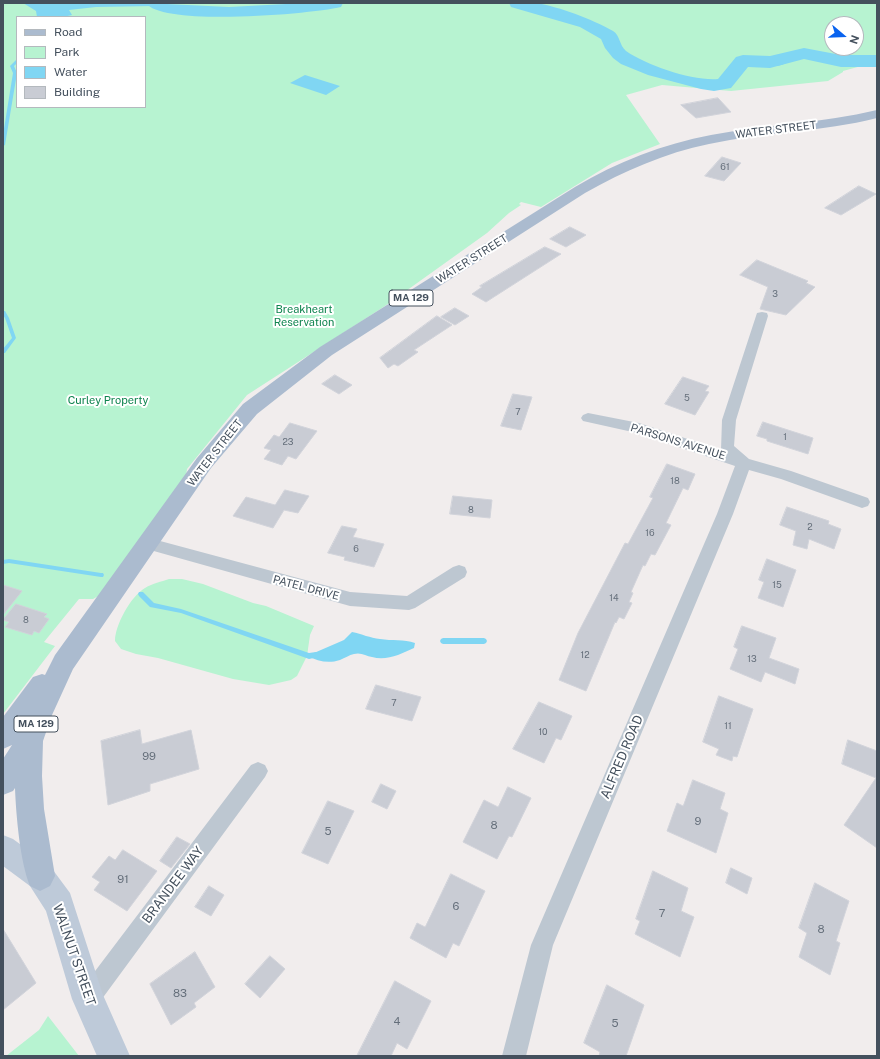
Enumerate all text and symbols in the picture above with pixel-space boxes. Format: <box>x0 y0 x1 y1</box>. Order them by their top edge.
legend <box>16 16 146 108</box>
north arrow <box>824 16 864 56</box>
text: Road <box>54 25 82 39</box>
text: N <box>847 34 861 46</box>
text: Park <box>54 45 80 59</box>
text: Water <box>54 65 87 79</box>
text: Building <box>54 85 100 99</box>
street label: WATER STREET <box>735 119 817 141</box>
house number: 61 <box>720 162 730 172</box>
street label: WATER STREET <box>434 232 510 286</box>
house number: 3 <box>772 289 778 299</box>
road number: MA 129 <box>389 290 433 306</box>
park label: Breakheart Reservation <box>274 303 334 329</box>
house number: 5 <box>684 393 690 403</box>
park label: Curley Property <box>68 394 148 408</box>
house number: 7 <box>515 407 521 417</box>
street label: WATER STREET <box>185 417 245 489</box>
street label: PARSONS AVENUE <box>629 421 727 463</box>
house number: 1 <box>783 432 787 442</box>
house number: 23 <box>282 437 294 447</box>
house number: 18 <box>670 476 680 486</box>
house number: 8 <box>468 505 474 515</box>
house number: 2 <box>807 522 813 532</box>
house number: 16 <box>645 528 655 538</box>
house number: 6 <box>353 544 359 554</box>
street label: PATEL DRIVE <box>271 573 341 603</box>
house number: 15 <box>772 580 782 590</box>
house number: 14 <box>609 593 619 603</box>
house number: 8 <box>23 615 29 625</box>
house number: 12 <box>580 650 590 660</box>
house number: 13 <box>747 654 757 664</box>
house number: 7 <box>391 698 397 708</box>
street label: ALFRED ROAD <box>597 713 647 801</box>
road number: MA 129 <box>14 716 58 732</box>
house number: 11 <box>724 721 732 731</box>
house number: 10 <box>538 727 548 737</box>
house number: 99 <box>142 750 156 764</box>
house number: 9 <box>695 815 701 829</box>
house number: 8 <box>490 819 498 833</box>
house number: 5 <box>324 825 332 839</box>
street label: BRANDEE WAY <box>139 844 207 926</box>
house number: 91 <box>117 873 129 887</box>
house number: 6 <box>453 900 459 914</box>
street label: WALNUT STREET <box>49 902 99 1008</box>
house number: 7 <box>659 907 665 921</box>
house number: 8 <box>817 923 825 937</box>
house number: 83 <box>173 987 187 1001</box>
house number: 4 <box>394 1015 400 1029</box>
house number: 5 <box>611 1017 619 1031</box>

